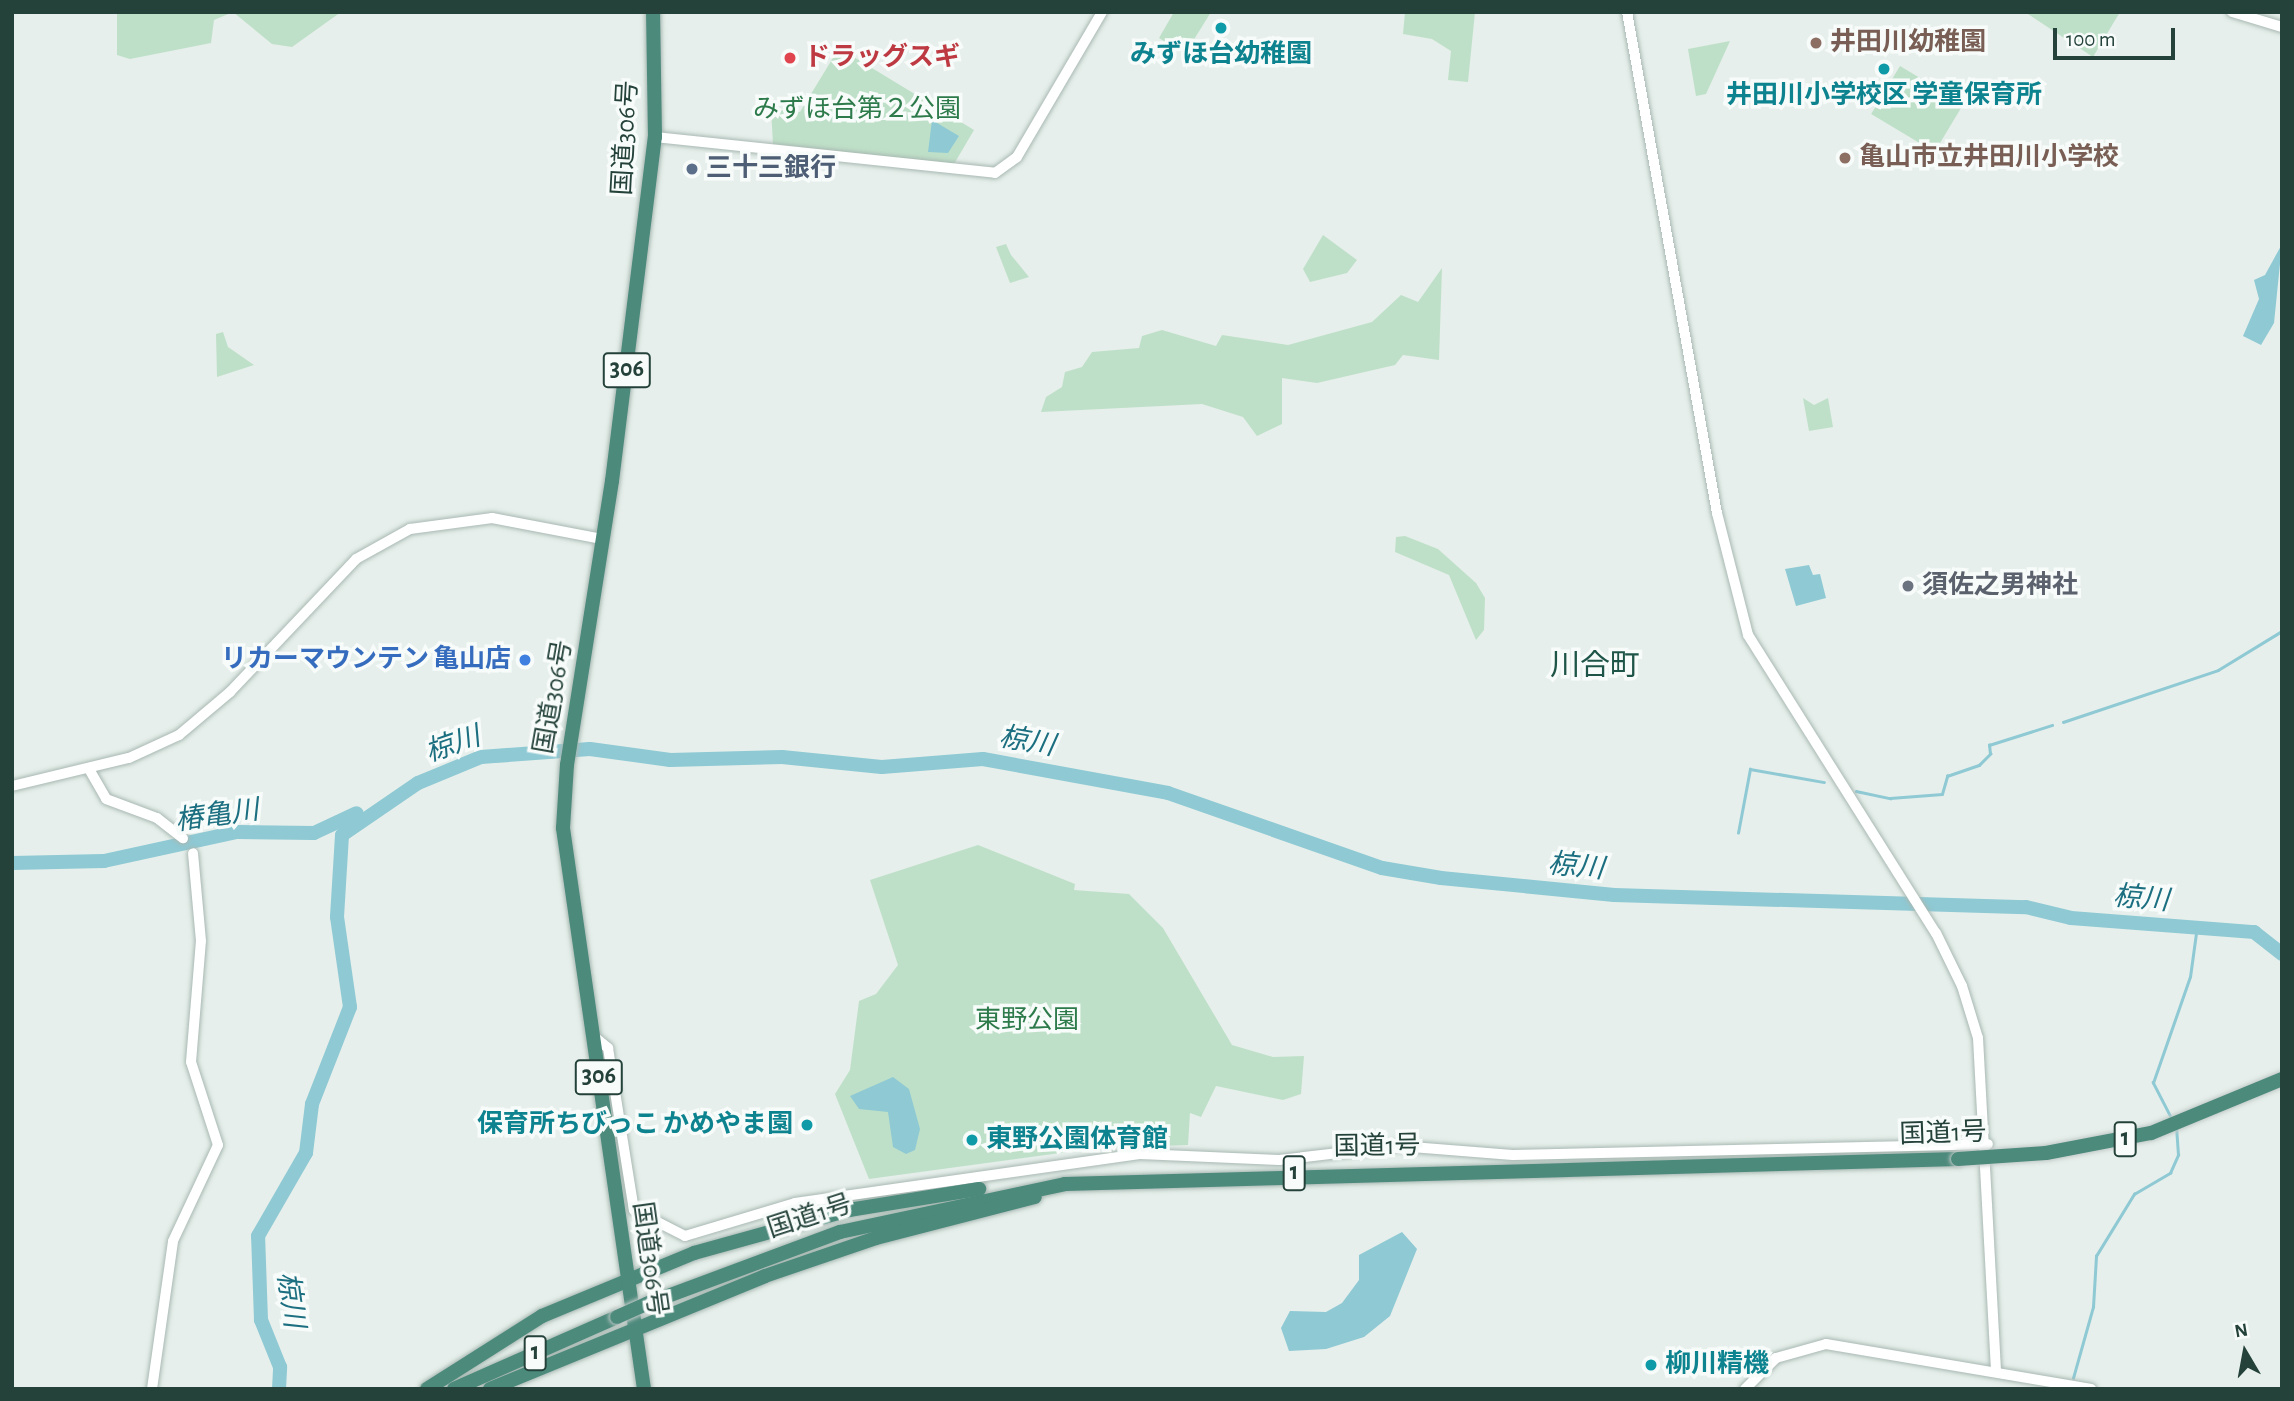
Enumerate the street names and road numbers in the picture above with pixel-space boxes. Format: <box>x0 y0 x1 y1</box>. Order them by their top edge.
street label: 国道306号 <box>607 80 645 196</box>
road number: 306 <box>602 349 652 390</box>
street label: 国道306号 <box>529 638 579 756</box>
road number: 306 <box>574 1056 624 1098</box>
street label: 国道1号 <box>1899 1117 1987 1151</box>
road number: 1 <box>2113 1119 2137 1160</box>
street label: 国道1号 <box>1333 1131 1421 1163</box>
road number: 1 <box>1282 1153 1306 1194</box>
street label: 国道1号 <box>764 1189 856 1245</box>
street label: 国道306号 <box>626 1200 672 1318</box>
road number: 1 <box>523 1332 547 1373</box>

